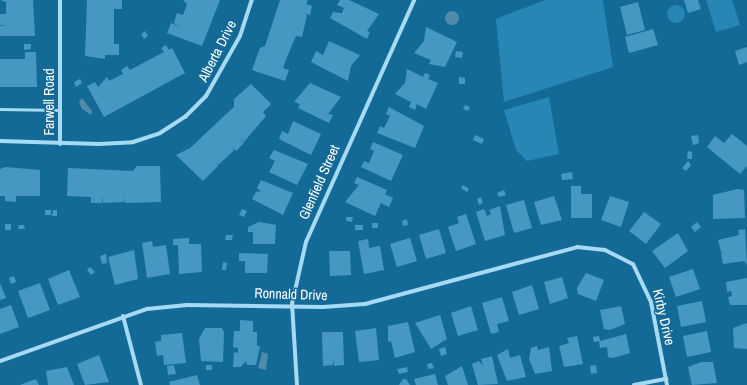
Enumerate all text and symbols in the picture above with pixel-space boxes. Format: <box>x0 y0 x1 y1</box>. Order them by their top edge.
street label: Alberta Drive <box>194 17 240 85</box>
street label: Farwell Road <box>41 68 57 136</box>
street label: Glenfield Street <box>295 142 343 222</box>
street label: Ronnald Drive <box>254 284 328 304</box>
street label: Kirby Drive <box>649 287 679 347</box>

